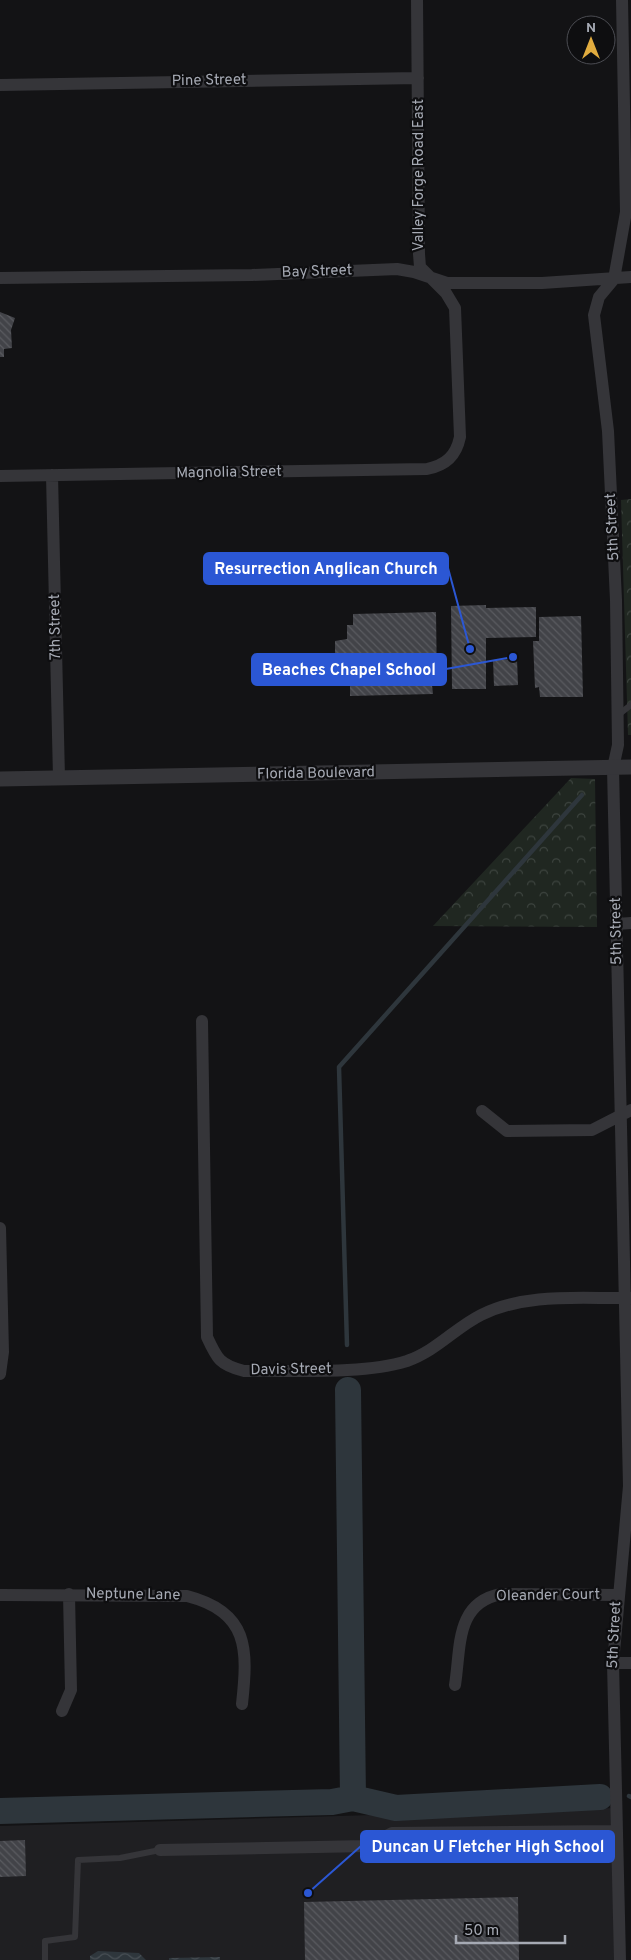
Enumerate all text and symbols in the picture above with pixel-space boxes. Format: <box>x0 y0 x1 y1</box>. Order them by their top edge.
north arrow <box>566 15 616 65</box>
text: N <box>586 20 596 37</box>
street label: Pine Street <box>171 71 247 91</box>
street label: Valley Forge Road East <box>410 99 429 251</box>
street label: Bay Street <box>281 261 353 283</box>
street label: Magnolia Street <box>176 463 282 483</box>
street label: 5th Street <box>602 493 624 561</box>
callout: Resurrection Anglican Church <box>204 553 448 584</box>
text: Resurrection Anglican Church <box>214 560 438 580</box>
street label: 7th Street <box>46 594 66 660</box>
callout: Beaches Chapel School <box>252 654 446 685</box>
text: Beaches Chapel School <box>262 661 436 681</box>
street label: Florida Boulevard <box>257 763 375 785</box>
street label: 5th Street <box>607 897 627 965</box>
street label: Davis Street <box>250 1360 332 1380</box>
street label: Neptune Lane <box>86 1585 180 1605</box>
street label: Oleander Court <box>496 1586 600 1606</box>
street label: 5th Street <box>604 1601 626 1669</box>
callout: Duncan U Fletcher High School <box>361 1831 614 1862</box>
text: Duncan U Fletcher High School <box>372 1838 604 1858</box>
scale bar <box>456 1912 565 1944</box>
text: 50 m <box>464 1922 499 1941</box>

